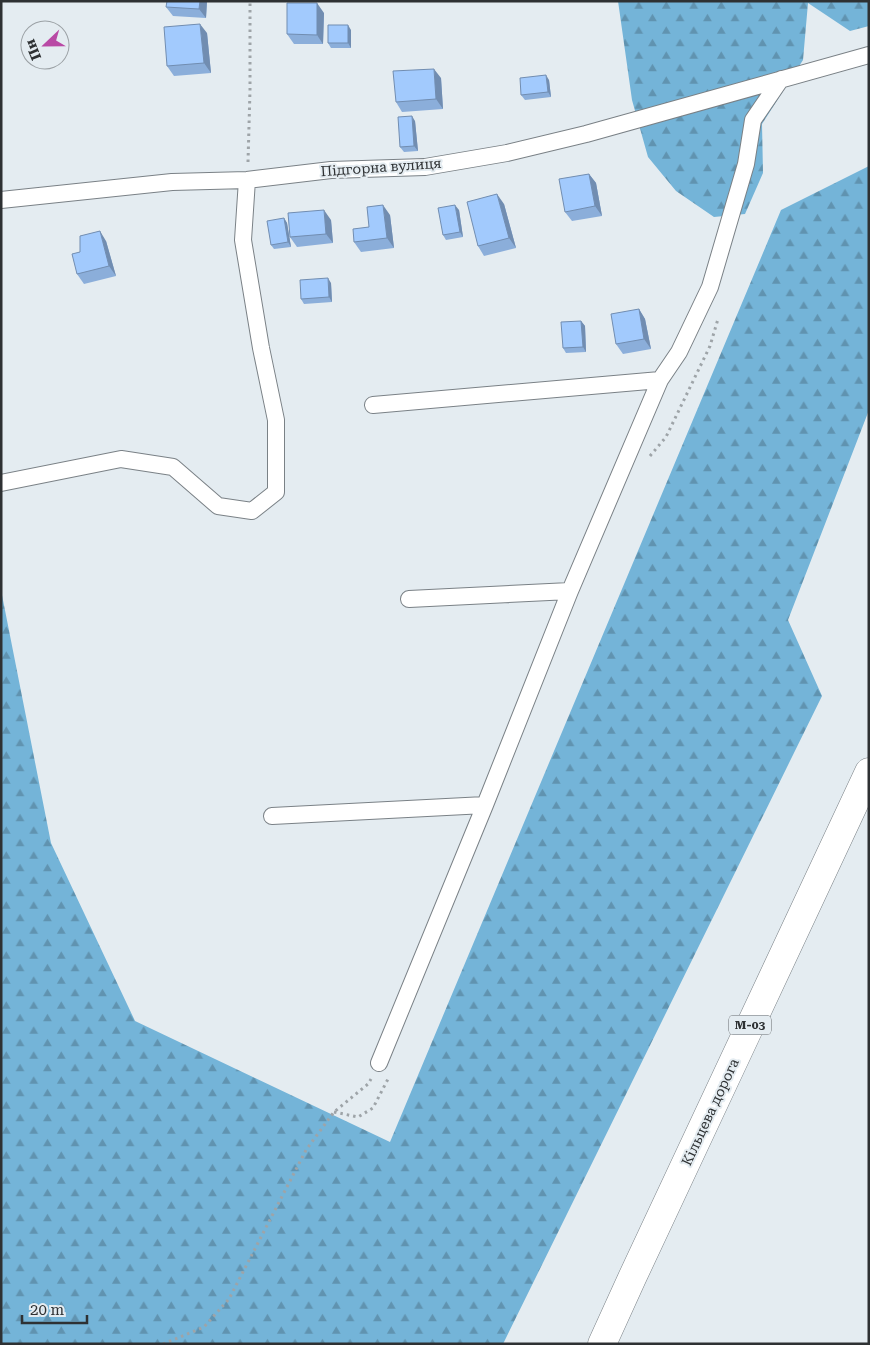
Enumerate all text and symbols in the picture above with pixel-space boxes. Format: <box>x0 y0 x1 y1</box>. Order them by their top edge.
north arrow <box>20 20 70 70</box>
text: Пн <box>21 37 44 63</box>
street label: Підгорна вулиця <box>320 155 442 179</box>
road number: М-03 <box>729 1016 771 1034</box>
street label: Кільцева дорога <box>678 1056 742 1168</box>
scale bar <box>22 1292 88 1324</box>
text: 20 m <box>30 1301 65 1319</box>

